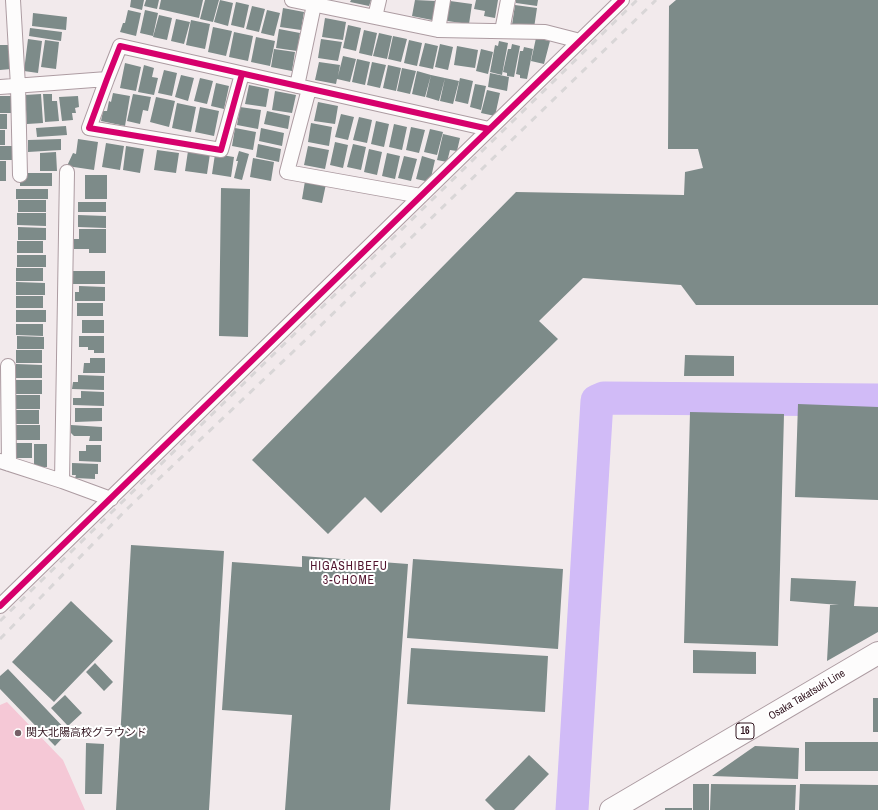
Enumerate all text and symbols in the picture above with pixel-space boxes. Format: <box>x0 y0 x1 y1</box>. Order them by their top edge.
district label: HIGASHIBEFU 3-CHOME <box>310 560 388 588</box>
street label: Osaka Takatsuki Line <box>766 667 848 723</box>
road number: 16 <box>736 723 754 739</box>
place label: 関大北陽高校グラウンド <box>26 726 147 740</box>
marker: 関大北陽高校グラウンド <box>13 728 23 738</box>

